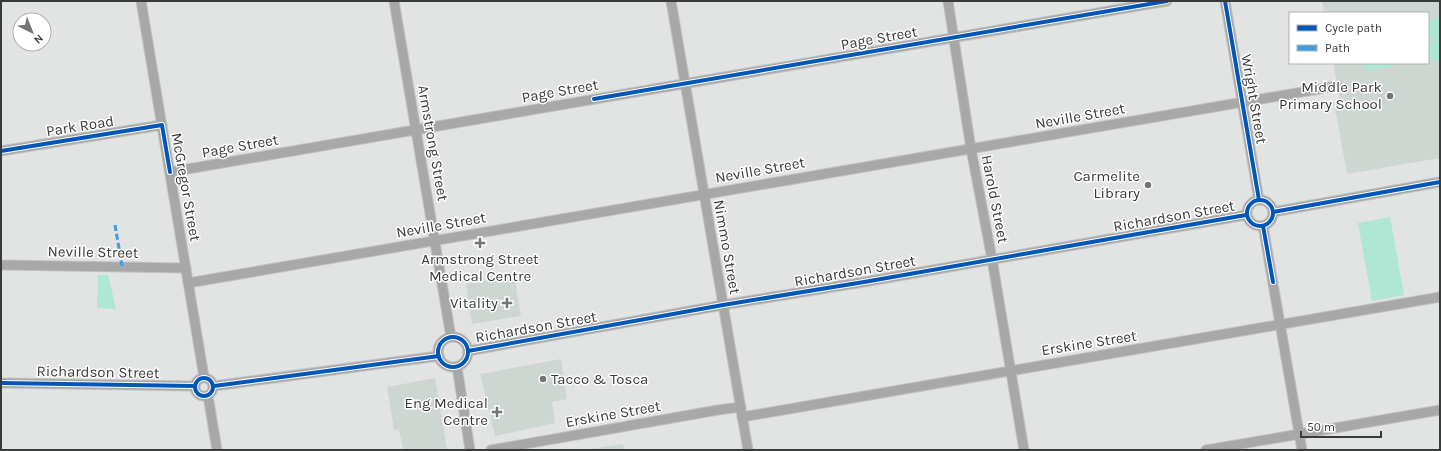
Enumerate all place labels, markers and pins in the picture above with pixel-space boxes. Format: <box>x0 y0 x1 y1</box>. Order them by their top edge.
place label: Middle Park Primary School <box>1279 78 1382 113</box>
marker: Middle Park Primary School <box>1385 91 1395 101</box>
place label: Carmelite Library <box>1073 167 1140 202</box>
marker: Carmelite Library <box>1143 180 1153 190</box>
marker: Armstrong Street Medical Centre <box>474 237 486 249</box>
place label: Armstrong Street Medical Centre <box>421 250 539 285</box>
place label: Vitality <box>450 294 498 312</box>
marker: Vitality <box>501 297 513 309</box>
place label: Tacco & Tosca <box>551 370 648 388</box>
marker: Tacco & Tosca <box>538 374 548 384</box>
place label: Eng Medical Centre <box>405 394 488 429</box>
marker: Eng Medical Centre <box>491 406 503 418</box>

